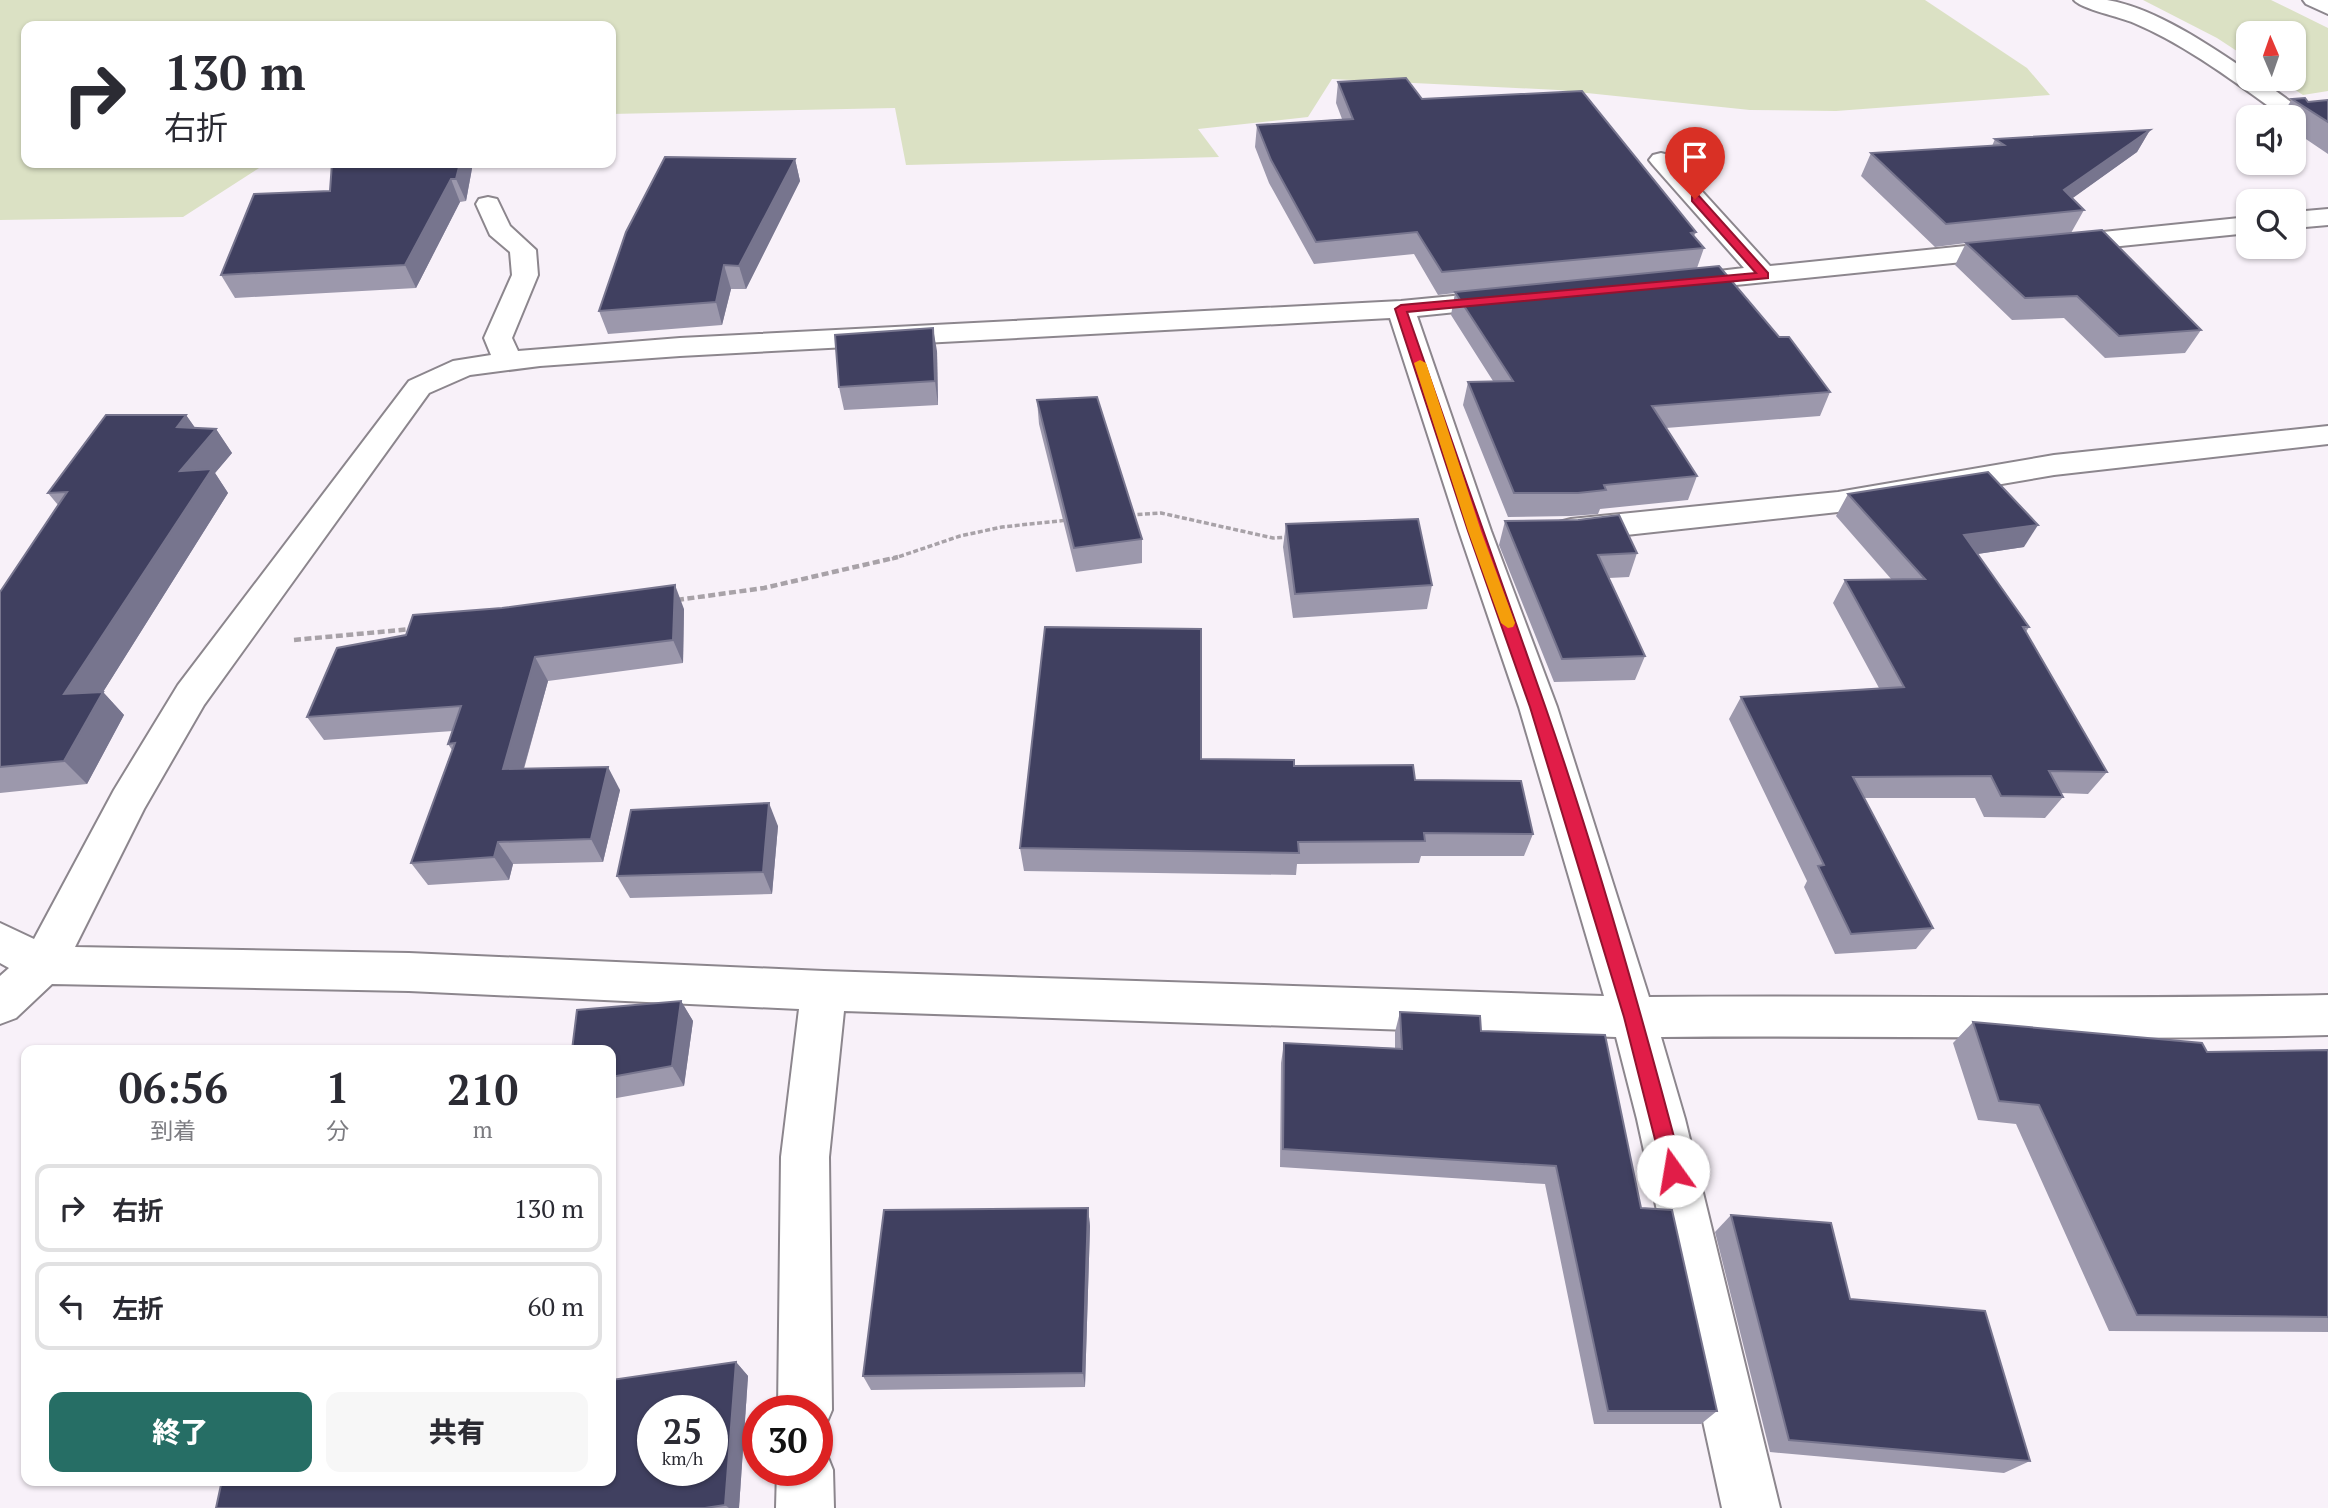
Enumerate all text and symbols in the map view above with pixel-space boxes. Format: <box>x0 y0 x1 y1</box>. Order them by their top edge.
north arrow <box>2236 21 2306 91</box>
map controls <box>2236 21 2306 259</box>
text: 130 m <box>164 39 306 104</box>
icon: right <box>49 49 140 140</box>
button: sound <box>2236 105 2306 175</box>
text: 右折 <box>164 106 228 148</box>
pin <box>1665 127 1725 199</box>
icon: arrive <box>1676 138 1714 176</box>
button: search <box>2236 189 2306 259</box>
text: 06:56 <box>119 1059 228 1115</box>
text: 1 <box>326 1059 349 1115</box>
text: 210 <box>447 1061 518 1117</box>
text: m <box>473 1114 493 1145</box>
text: 到着 <box>150 1115 196 1146</box>
text: 分 <box>326 1115 349 1146</box>
position arrow <box>1636 1134 1710 1208</box>
icon: right <box>53 1189 91 1227</box>
text: 130 m <box>514 1191 584 1225</box>
text: 右折 <box>112 1193 164 1227</box>
icon: left <box>53 1287 91 1325</box>
text: 60 m <box>528 1289 584 1323</box>
text: 左折 <box>112 1291 164 1325</box>
button: 終了 <box>49 1392 312 1472</box>
button: 共有 <box>326 1392 588 1472</box>
speed limit sign: 30 <box>742 1395 833 1486</box>
text: 25 <box>663 1408 702 1454</box>
text: km/h <box>662 1446 703 1470</box>

